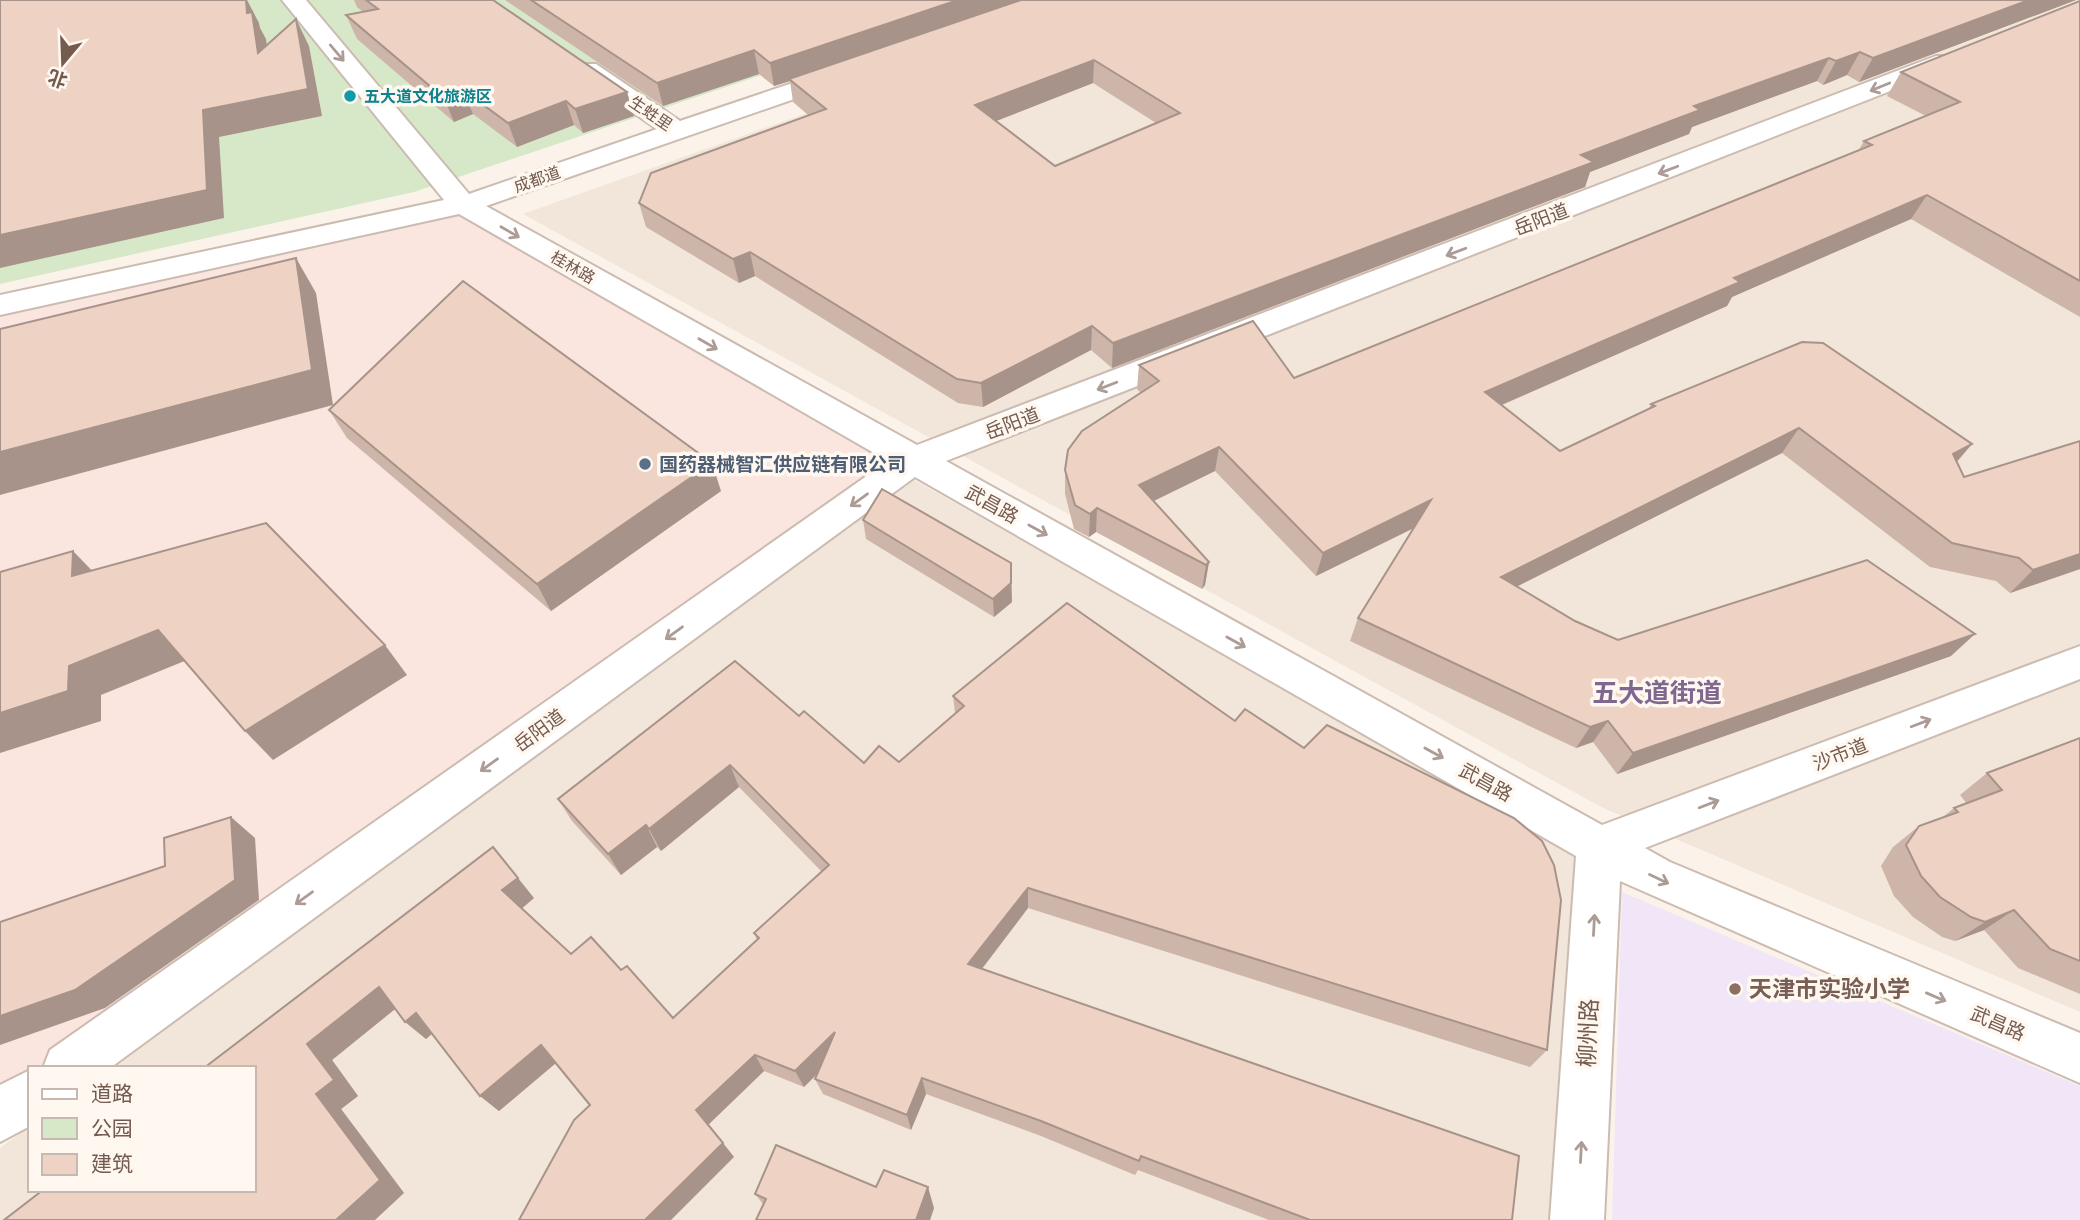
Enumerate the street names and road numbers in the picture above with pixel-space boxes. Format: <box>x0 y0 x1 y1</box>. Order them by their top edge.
street label: 生﨡里 <box>626 91 676 135</box>
street label: 成都道 <box>511 162 563 196</box>
street label: 岳阳道 <box>1510 198 1572 240</box>
street label: 桂林路 <box>547 246 599 288</box>
street label: 岳阳道 <box>981 402 1043 444</box>
street label: 武昌路 <box>961 480 1023 528</box>
street label: 岳阳道 <box>509 704 569 756</box>
street label: 沙市道 <box>1809 733 1871 775</box>
street label: 武昌路 <box>1455 758 1517 806</box>
street label: 柳州路 <box>1570 998 1604 1068</box>
street label: 武昌路 <box>1967 1001 2029 1045</box>

